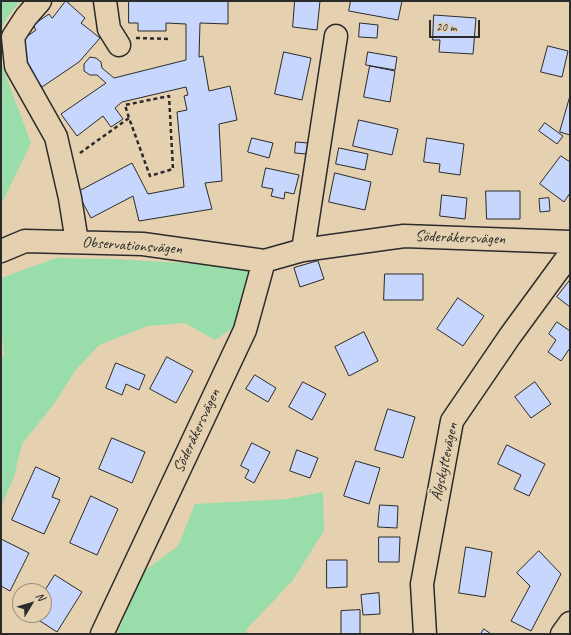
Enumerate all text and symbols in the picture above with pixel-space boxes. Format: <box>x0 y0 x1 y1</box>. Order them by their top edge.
scale bar <box>431 12 482 38</box>
text: 20 m <box>436 19 456 35</box>
street label: Söderåkersvägen <box>414 227 506 249</box>
street label: Observationsvägen <box>81 233 183 259</box>
street label: Söderåkersvägen <box>169 386 225 476</box>
street label: Älgskyttevägen <box>427 421 463 503</box>
north arrow <box>12 583 52 623</box>
text: N <box>33 589 48 603</box>

